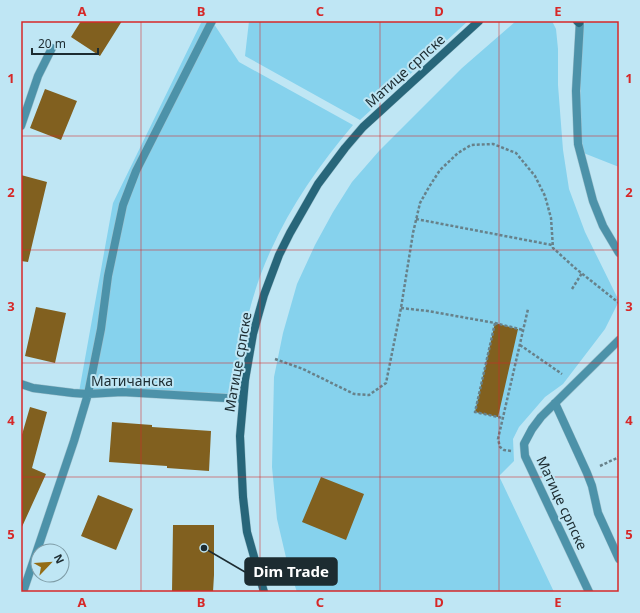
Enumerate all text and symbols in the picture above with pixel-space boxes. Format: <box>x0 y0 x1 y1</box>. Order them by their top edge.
text: A <box>78 2 87 20</box>
text: B <box>197 2 205 20</box>
text: C <box>316 2 324 20</box>
text: D <box>434 2 444 20</box>
text: E <box>554 2 562 20</box>
scale bar <box>32 30 98 56</box>
street label: Матице српске <box>361 30 449 112</box>
text: 20 m <box>38 35 66 52</box>
text: 1 <box>7 69 15 87</box>
text: 1 <box>625 69 633 87</box>
text: 2 <box>7 183 15 201</box>
text: 2 <box>625 183 633 201</box>
text: 3 <box>7 297 15 315</box>
text: 3 <box>625 297 633 315</box>
street label: Матице српске <box>219 310 256 413</box>
street label: Матичанска <box>91 371 173 390</box>
text: 4 <box>7 411 15 429</box>
text: 4 <box>625 411 633 429</box>
street label: Матице српске <box>532 453 593 553</box>
text: 5 <box>7 525 15 543</box>
text: 5 <box>625 525 633 543</box>
north arrow <box>30 543 70 583</box>
text: N <box>51 551 68 566</box>
callout: Dim Trade <box>245 558 337 585</box>
text: Dim Trade <box>253 561 329 581</box>
text: A <box>78 593 87 611</box>
text: B <box>197 593 205 611</box>
text: C <box>316 593 324 611</box>
text: D <box>434 593 444 611</box>
text: E <box>554 593 562 611</box>

